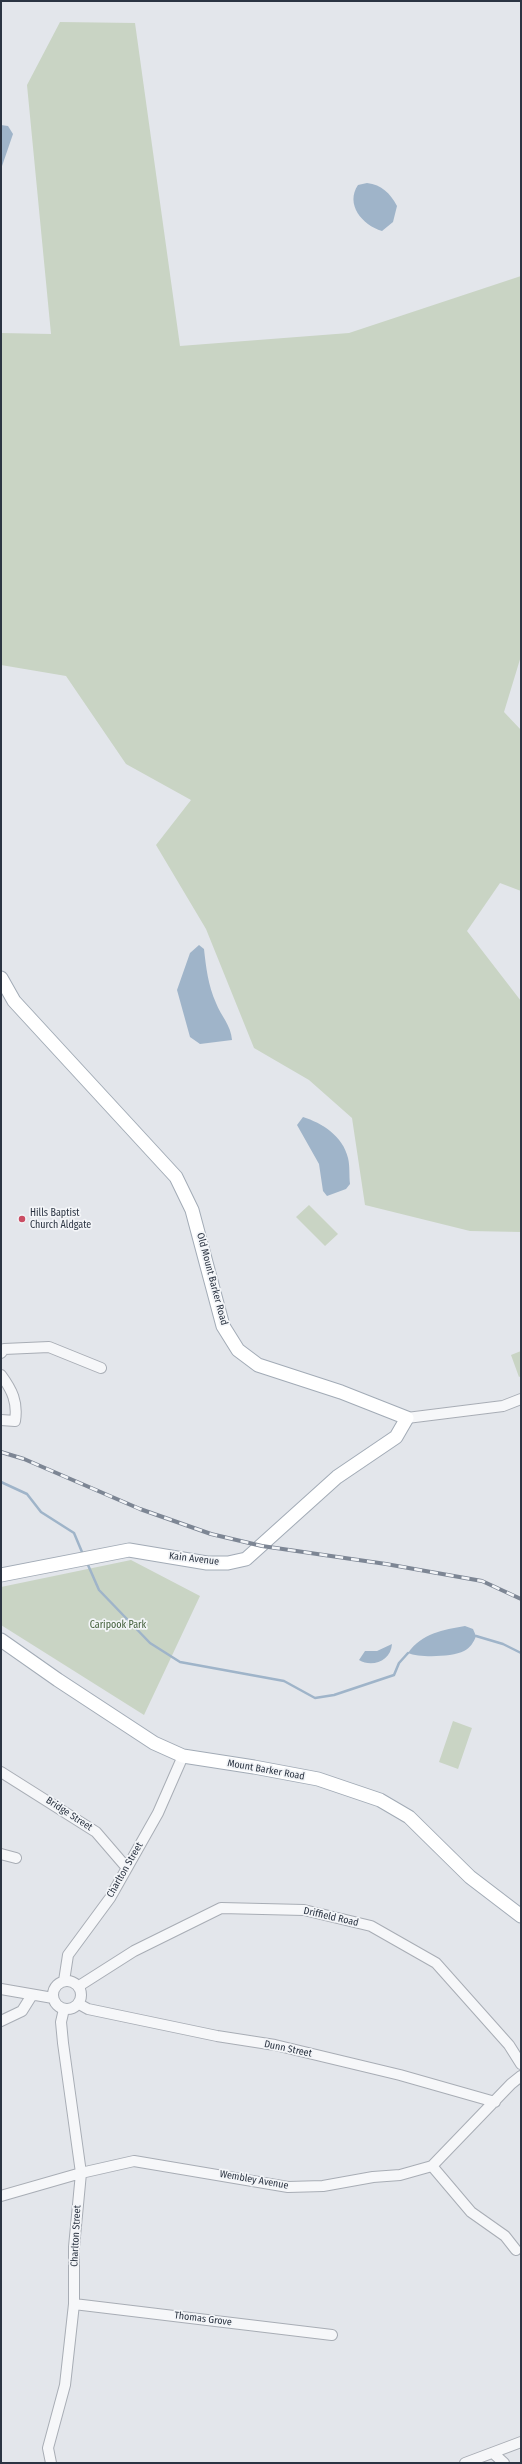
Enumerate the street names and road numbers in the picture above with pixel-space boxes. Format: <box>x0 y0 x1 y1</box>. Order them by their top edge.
street label: Old Mount Barker Road <box>194 1232 230 1326</box>
street label: Kain Avenue <box>168 1550 220 1568</box>
street label: Mount Barker Road <box>226 1757 306 1783</box>
street label: Bridge Street <box>43 1794 95 1834</box>
street label: Charlton Street <box>104 1840 146 1900</box>
street label: Driffield Road <box>302 1905 360 1929</box>
street label: Dunn Street <box>263 2038 313 2060</box>
street label: Wembley Avenue <box>219 2168 289 2192</box>
street label: Charlton Street <box>68 2205 84 2267</box>
street label: Thomas Grove <box>174 2310 232 2328</box>

